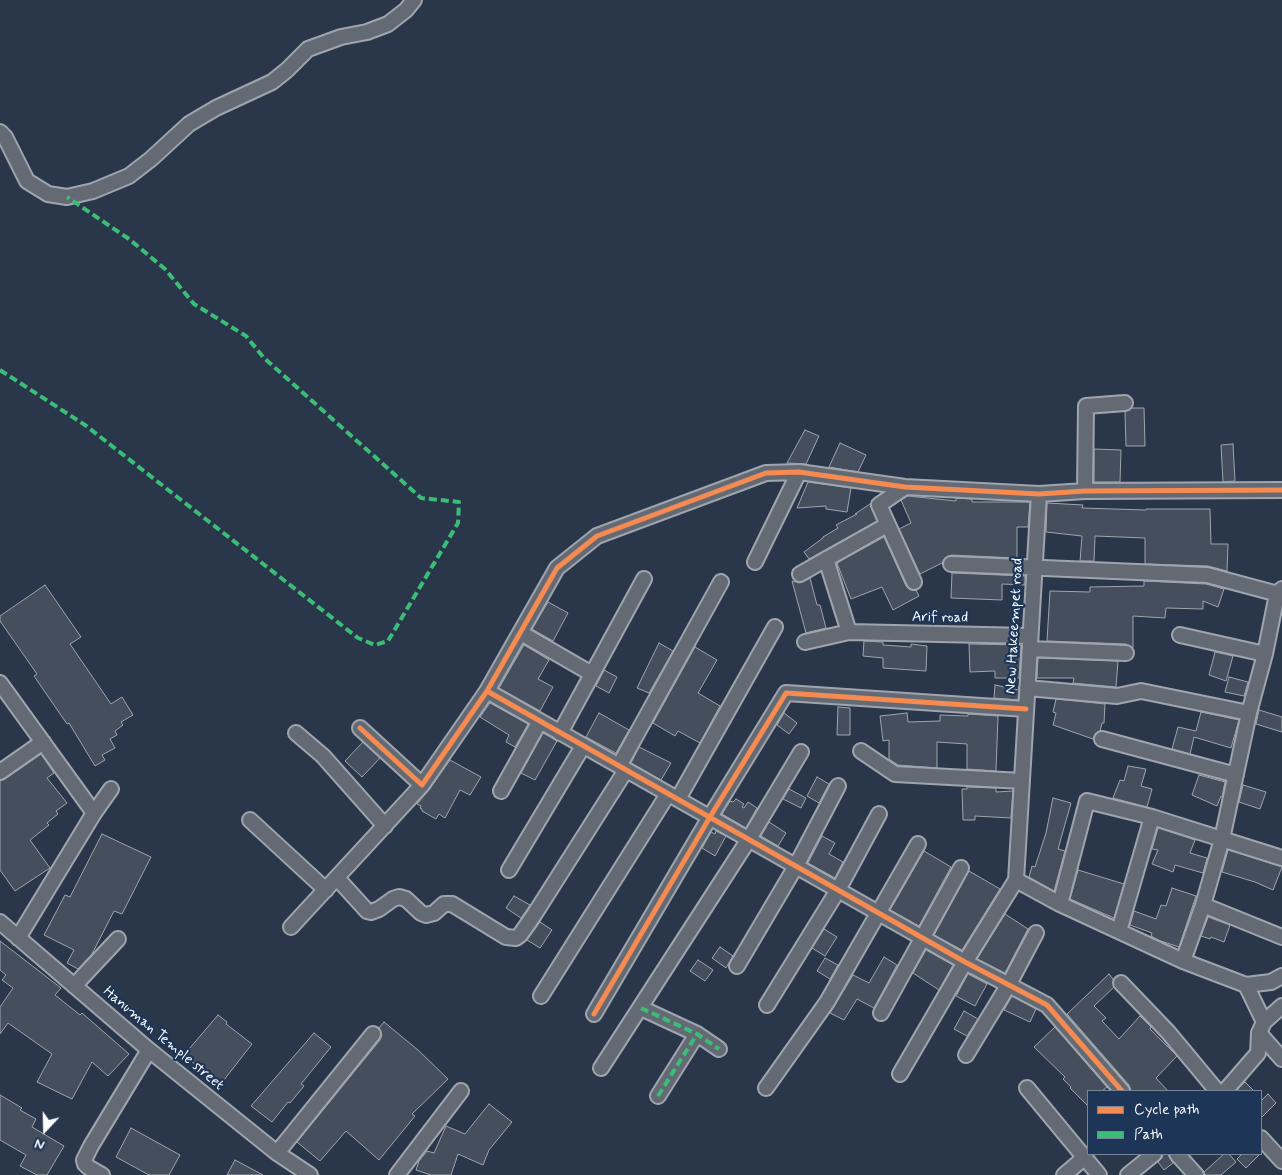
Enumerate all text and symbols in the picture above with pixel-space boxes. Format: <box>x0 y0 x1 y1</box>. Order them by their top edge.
street label: New Hakeempet road <box>1002 558 1028 694</box>
street label: Arif road <box>912 609 968 627</box>
street label: Hanuman Temple street <box>99 983 227 1095</box>
legend <box>1087 1090 1262 1155</box>
text: Cycle path <box>1134 1100 1199 1120</box>
north arrow <box>20 1105 70 1155</box>
text: Path <box>1134 1125 1163 1145</box>
text: N <box>32 1134 47 1154</box>

